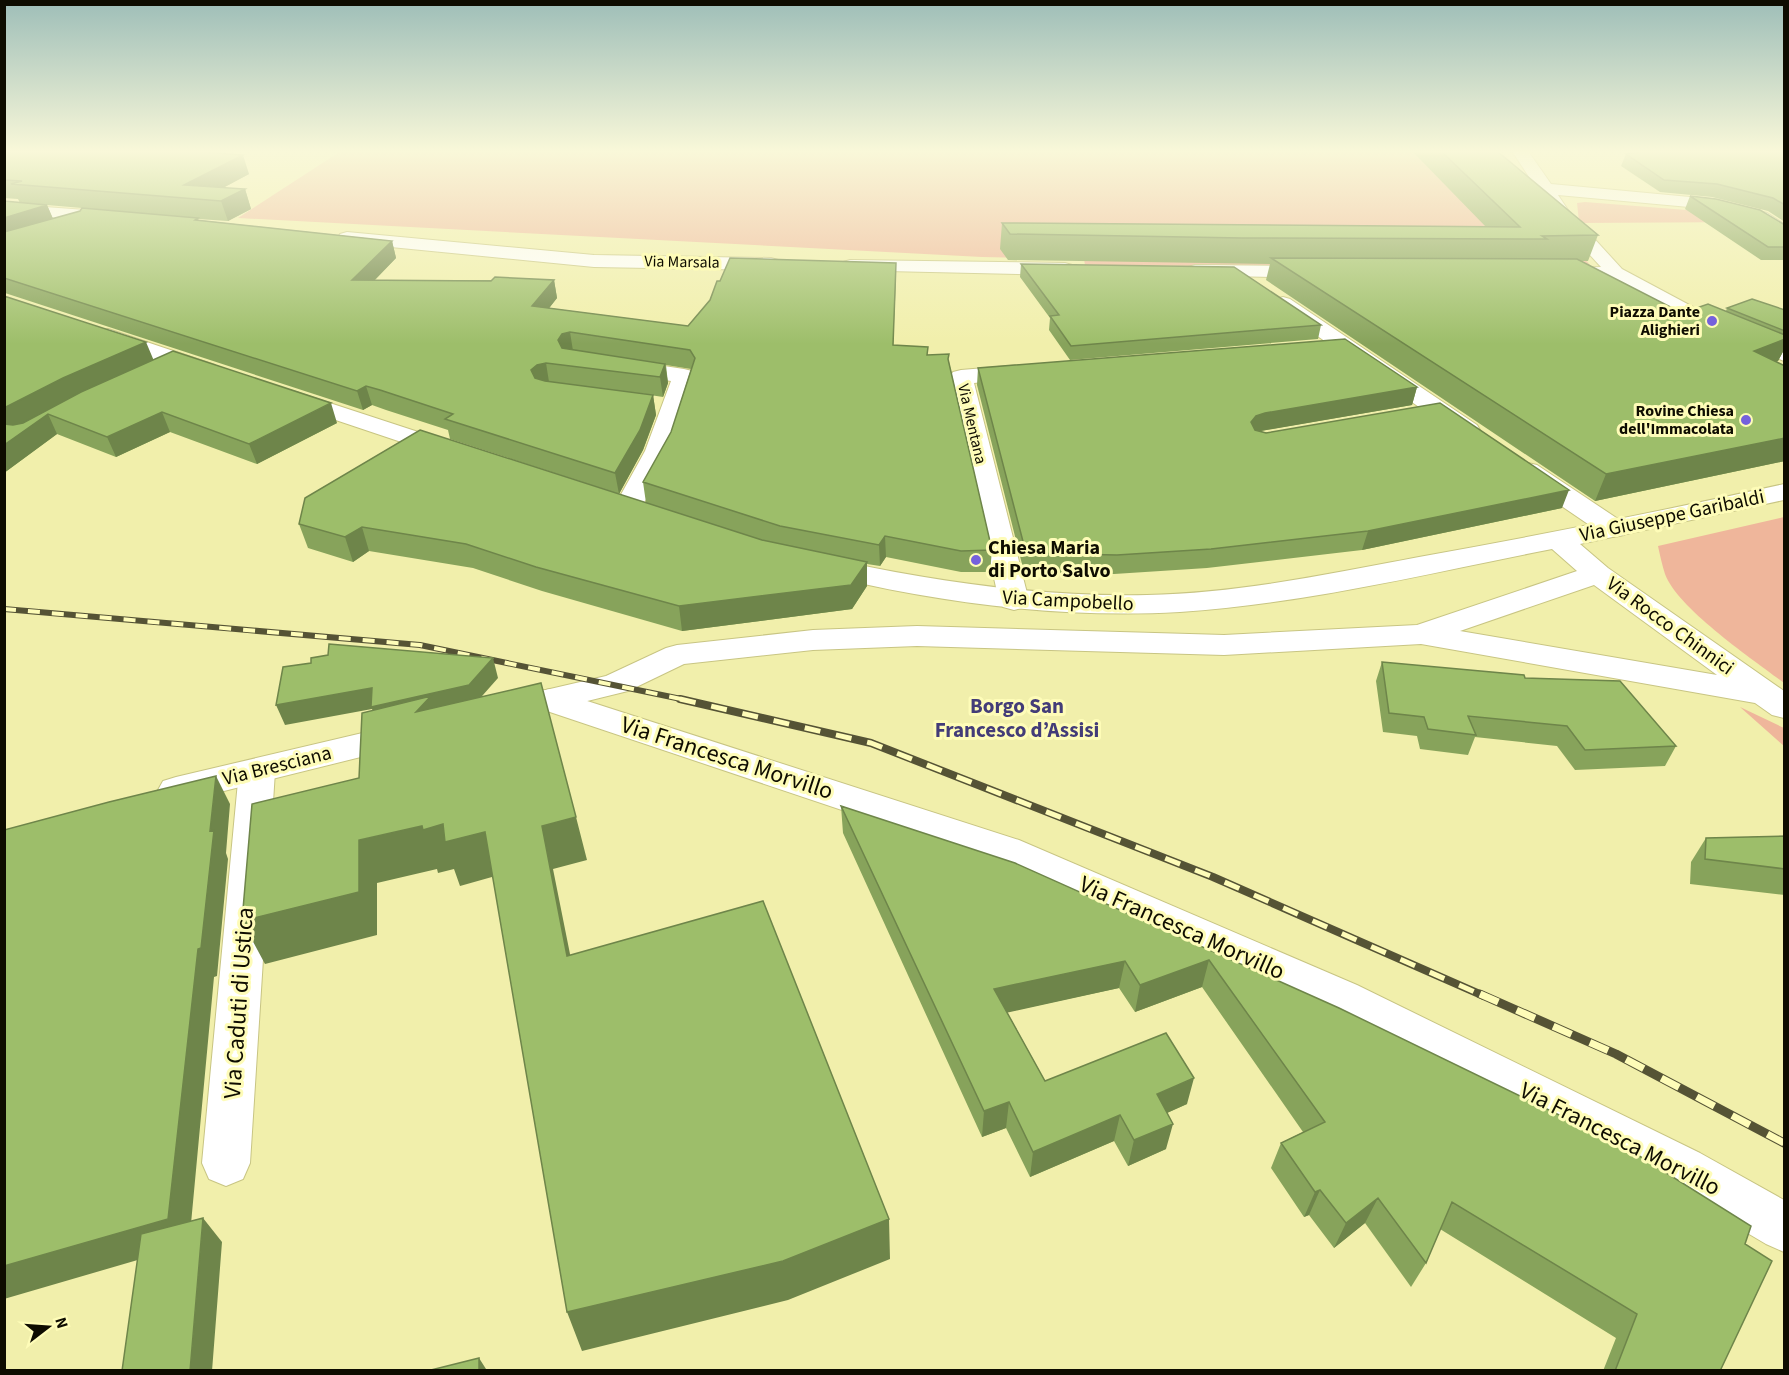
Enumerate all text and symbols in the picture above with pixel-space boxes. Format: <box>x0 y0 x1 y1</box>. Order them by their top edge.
street label: Via Marsala <box>644 250 720 274</box>
place label: Piazza Dante Alighieri <box>1610 301 1700 341</box>
marker: Piazza Dante Alighieri <box>1705 314 1719 328</box>
street label: Via Mentana <box>952 382 992 466</box>
place label: Rovine Chiesa dell'Immacolata <box>1619 400 1734 440</box>
marker: Rovine Chiesa dell'Immacolata <box>1739 413 1753 427</box>
street label: Via Giuseppe Garibaldi <box>1577 483 1767 549</box>
place label: Chiesa Maria di Porto Salvo <box>988 534 1111 585</box>
marker: Chiesa Maria di Porto Salvo <box>969 553 983 567</box>
street label: Via Rocco Chinnici <box>1600 570 1740 682</box>
street label: Via Campobello <box>1002 584 1134 618</box>
district label: Borgo San Francesco d’Assisi <box>935 691 1099 745</box>
street label: Via Francesca Morvillo <box>616 707 838 809</box>
street label: Via Bresciana <box>220 739 334 793</box>
street label: Via Francesca Morvillo <box>1074 867 1290 989</box>
street label: Via Caduti di Ustica <box>215 906 263 1100</box>
street label: Via Francesca Morvillo <box>1513 1073 1727 1205</box>
north arrow <box>18 1297 78 1357</box>
text: N <box>49 1315 73 1331</box>

